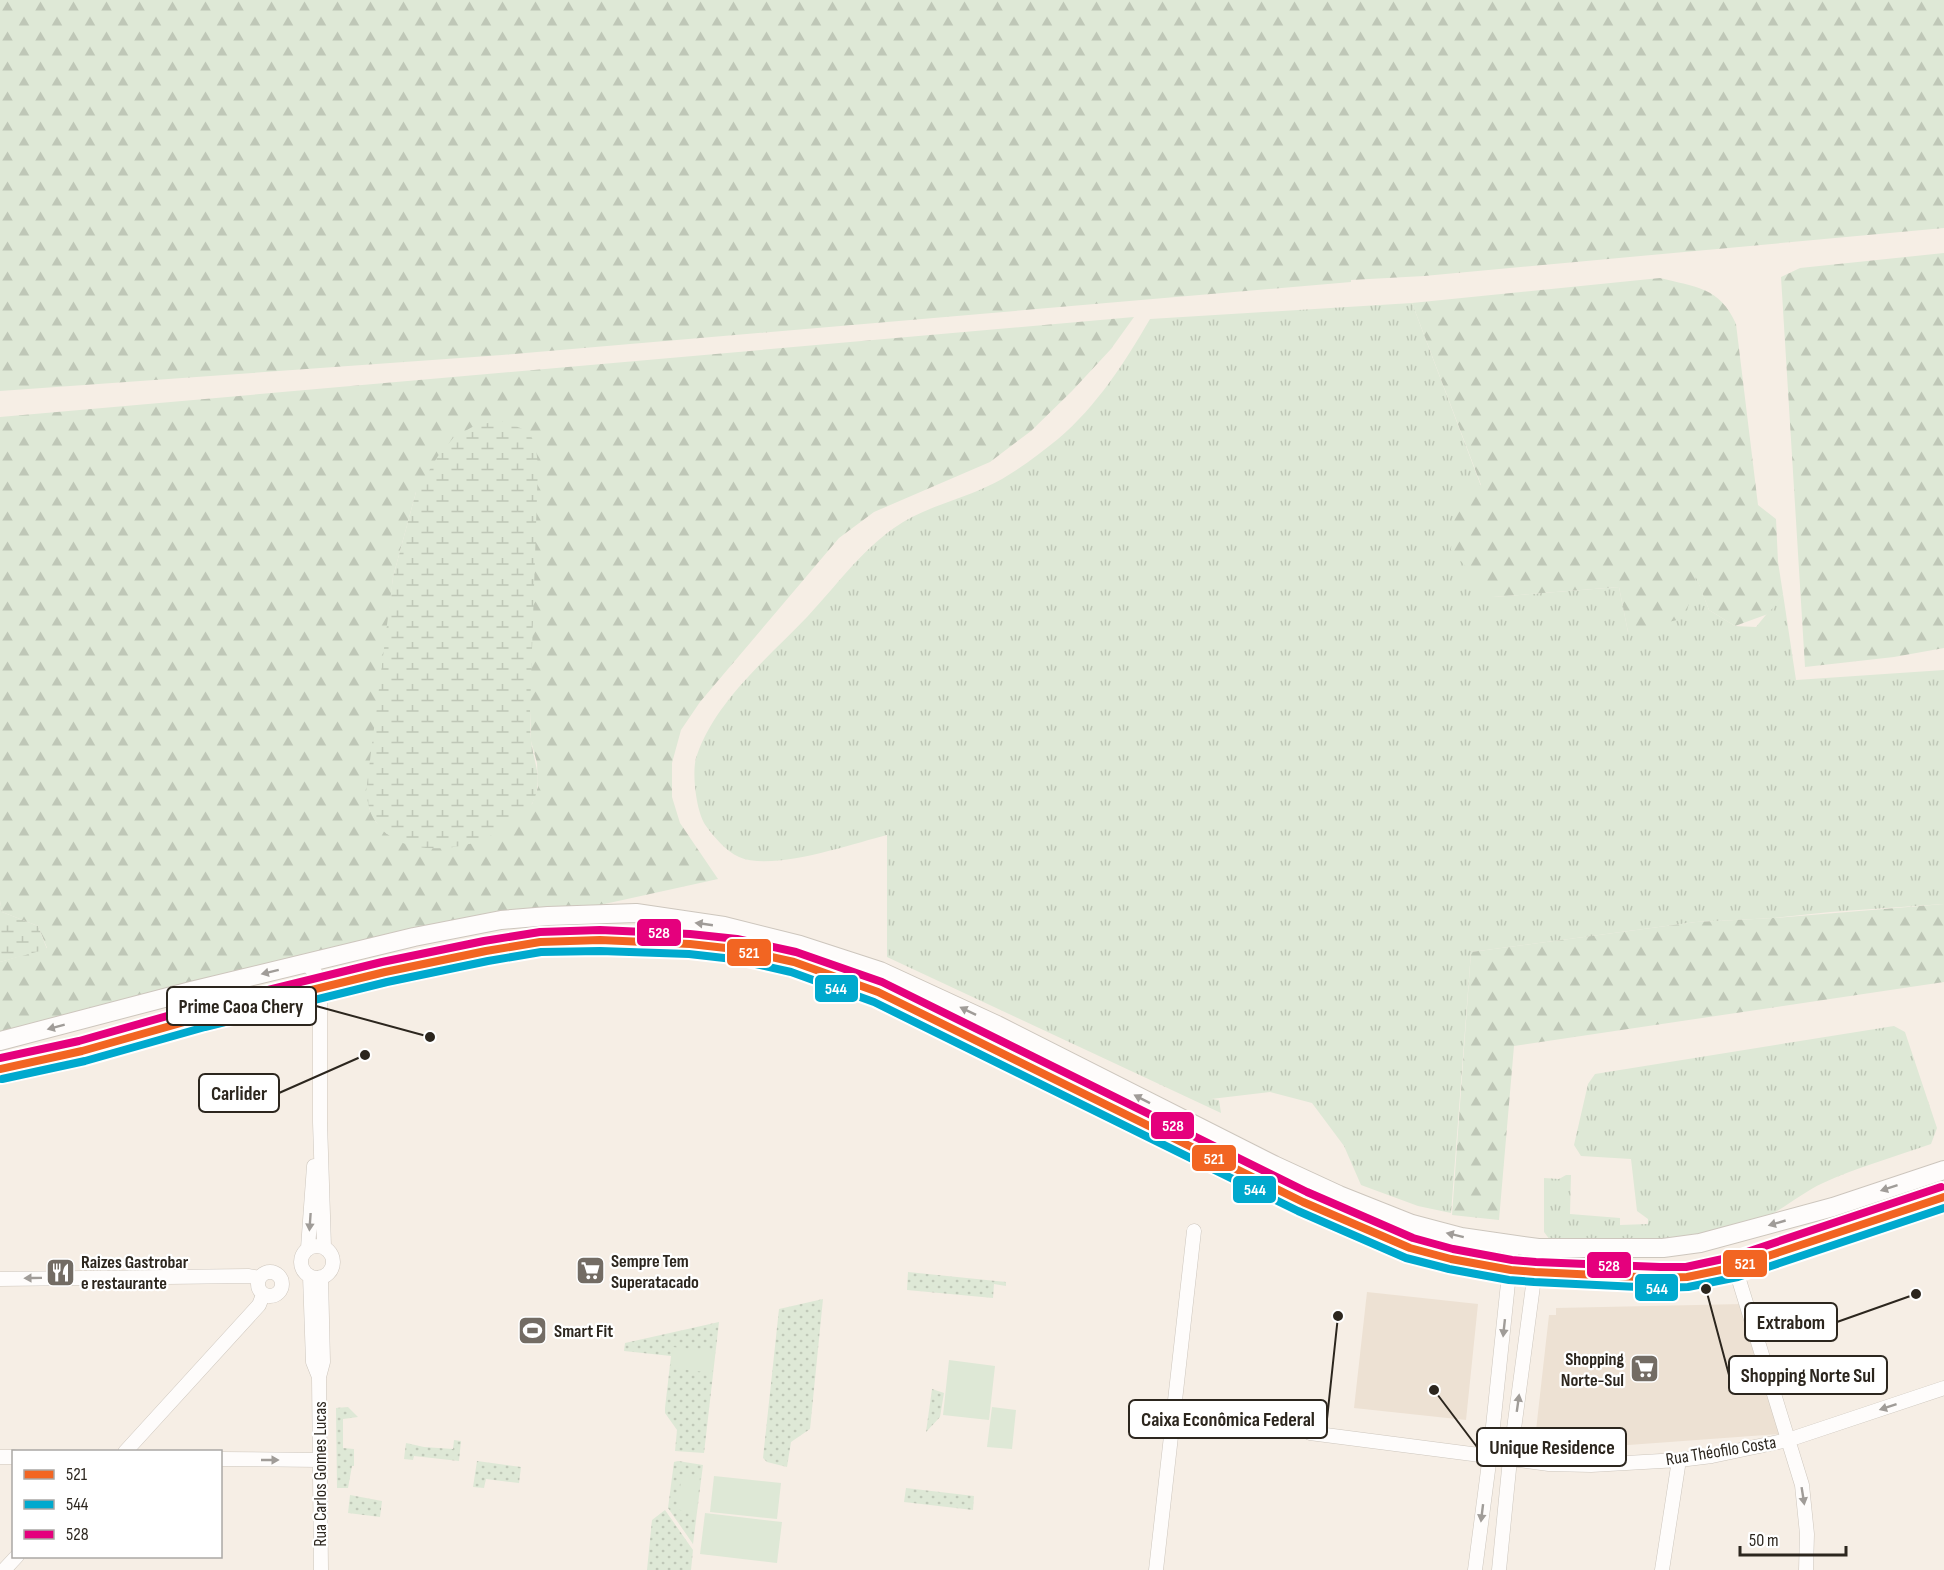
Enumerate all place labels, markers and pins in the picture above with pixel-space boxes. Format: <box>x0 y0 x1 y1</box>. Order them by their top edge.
callout: Prime Caoa Chery <box>167 987 316 1025</box>
callout: Carlider <box>199 1074 279 1112</box>
place label: Sempre Tem Superatacado <box>611 1251 699 1293</box>
place label: Raizes Gastrobar e restaurante <box>81 1252 189 1294</box>
supermarket icon: Sempre Tem Superatacado <box>574 1255 606 1287</box>
restaurant icon: Raizes Gastrobar e restaurante <box>44 1256 76 1288</box>
callout: Extrabom <box>1745 1303 1837 1341</box>
sports icon: Smart Fit <box>517 1315 549 1347</box>
place label: Smart Fit <box>554 1321 613 1342</box>
place label: Shopping Norte-Sul <box>1561 1349 1624 1391</box>
supermarket icon: Shopping Norte-Sul <box>1629 1353 1661 1385</box>
callout: Shopping Norte Sul <box>1729 1356 1887 1394</box>
callout: Caixa Econômica Federal <box>1129 1400 1327 1438</box>
callout: Unique Residence <box>1477 1428 1626 1466</box>

